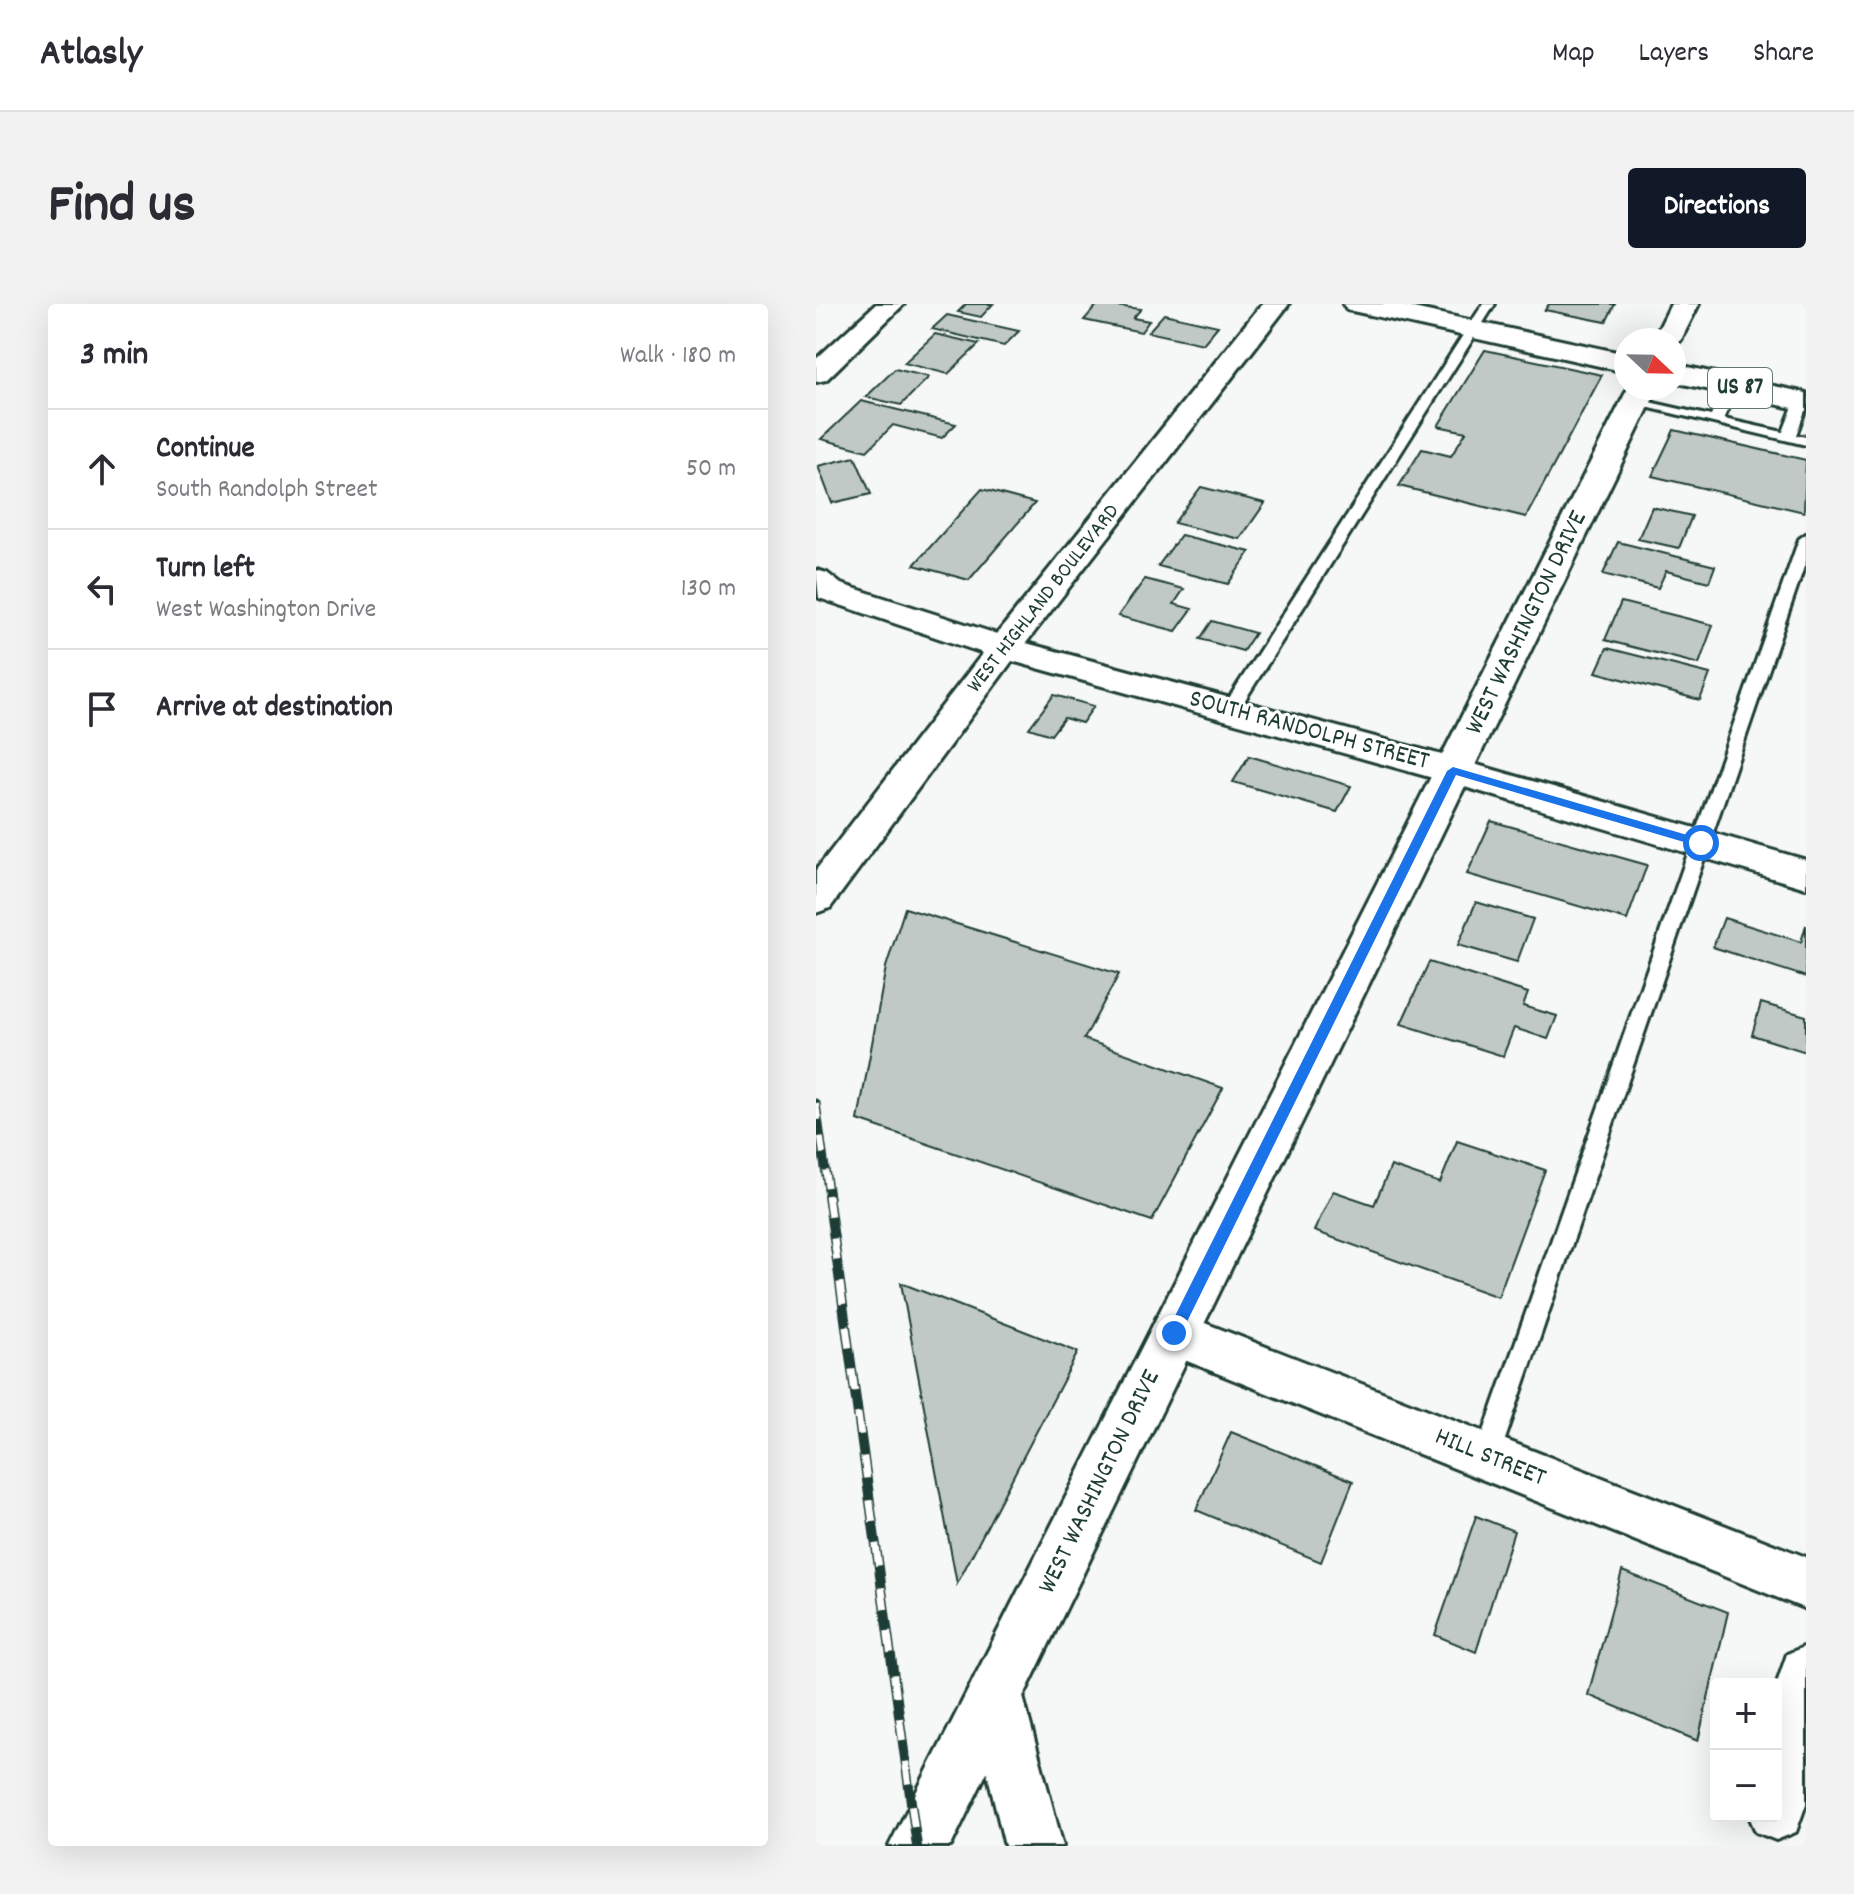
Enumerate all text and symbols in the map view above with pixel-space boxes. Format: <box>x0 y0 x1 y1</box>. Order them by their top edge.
text: Atlasly <box>40 28 142 83</box>
text: Map <box>1552 35 1595 75</box>
text: Layers <box>1639 35 1709 75</box>
text: Share <box>1753 35 1814 75</box>
text: Find us <box>48 168 196 248</box>
button: Directions <box>1628 168 1806 248</box>
north arrow <box>1614 328 1686 400</box>
text: 3 min <box>80 332 148 381</box>
text: Walk · 180 m <box>620 338 736 375</box>
road number: US 87 <box>1708 368 1772 408</box>
text: Continue <box>156 429 255 472</box>
icon: ahead <box>80 447 124 491</box>
text: 50 m <box>686 451 736 488</box>
text: South Randolph Street <box>156 472 378 509</box>
street label: WEST HIGHLAND BOULEVARD <box>960 498 1128 700</box>
street label: WEST WASHINGTON DRIVE <box>1457 505 1597 741</box>
text: Turn left <box>156 549 255 592</box>
icon: left <box>80 567 124 611</box>
text: 130 m <box>681 571 736 608</box>
text: West Washington Drive <box>156 592 376 629</box>
street label: SOUTH RANDOLPH STREET <box>1185 681 1434 781</box>
icon: arrive <box>80 687 124 731</box>
text: Arrive at destination <box>156 688 393 731</box>
route start <box>1683 825 1719 861</box>
route end <box>1156 1315 1192 1351</box>
street label: WEST WASHINGTON DRIVE <box>1030 1364 1170 1600</box>
street label: HILL STREET <box>1429 1419 1552 1497</box>
map controls <box>1710 1678 1782 1822</box>
button: + <box>1710 1678 1782 1750</box>
button: − <box>1710 1750 1782 1822</box>

